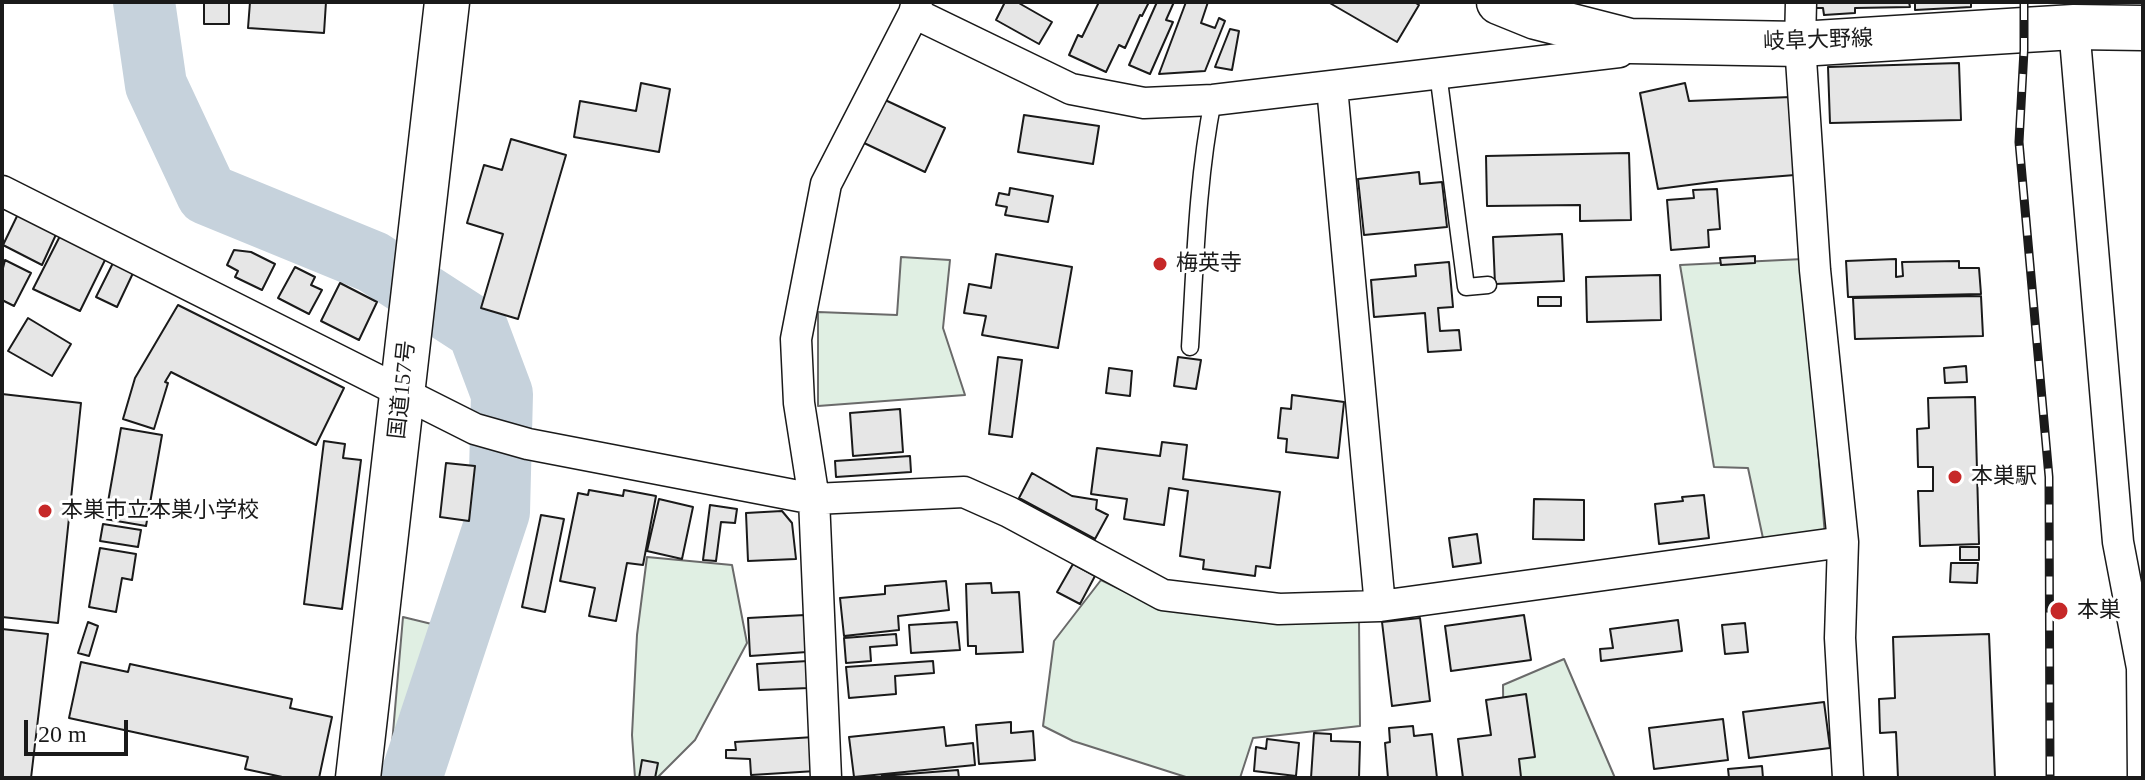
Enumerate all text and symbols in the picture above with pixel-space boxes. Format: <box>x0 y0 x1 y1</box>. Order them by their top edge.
street label: 岐阜大野線 <box>1763 26 1873 56</box>
place label: 梅英寺 <box>1176 251 1242 277</box>
marker: 梅英寺 <box>1151 255 1169 273</box>
street label: 国道157号 <box>385 339 421 441</box>
place label: 本巣駅 <box>1971 464 2037 490</box>
marker: 本巣駅 <box>1946 468 1964 486</box>
place label: 本巣市立本巣小学校 <box>61 498 259 524</box>
marker: 本巣市立本巣小学校 <box>36 502 54 520</box>
place label: 本巣 <box>2077 598 2121 624</box>
marker: 本巣 <box>2048 600 2070 622</box>
scale bar <box>28 704 132 754</box>
text: 20 m <box>38 721 87 747</box>

